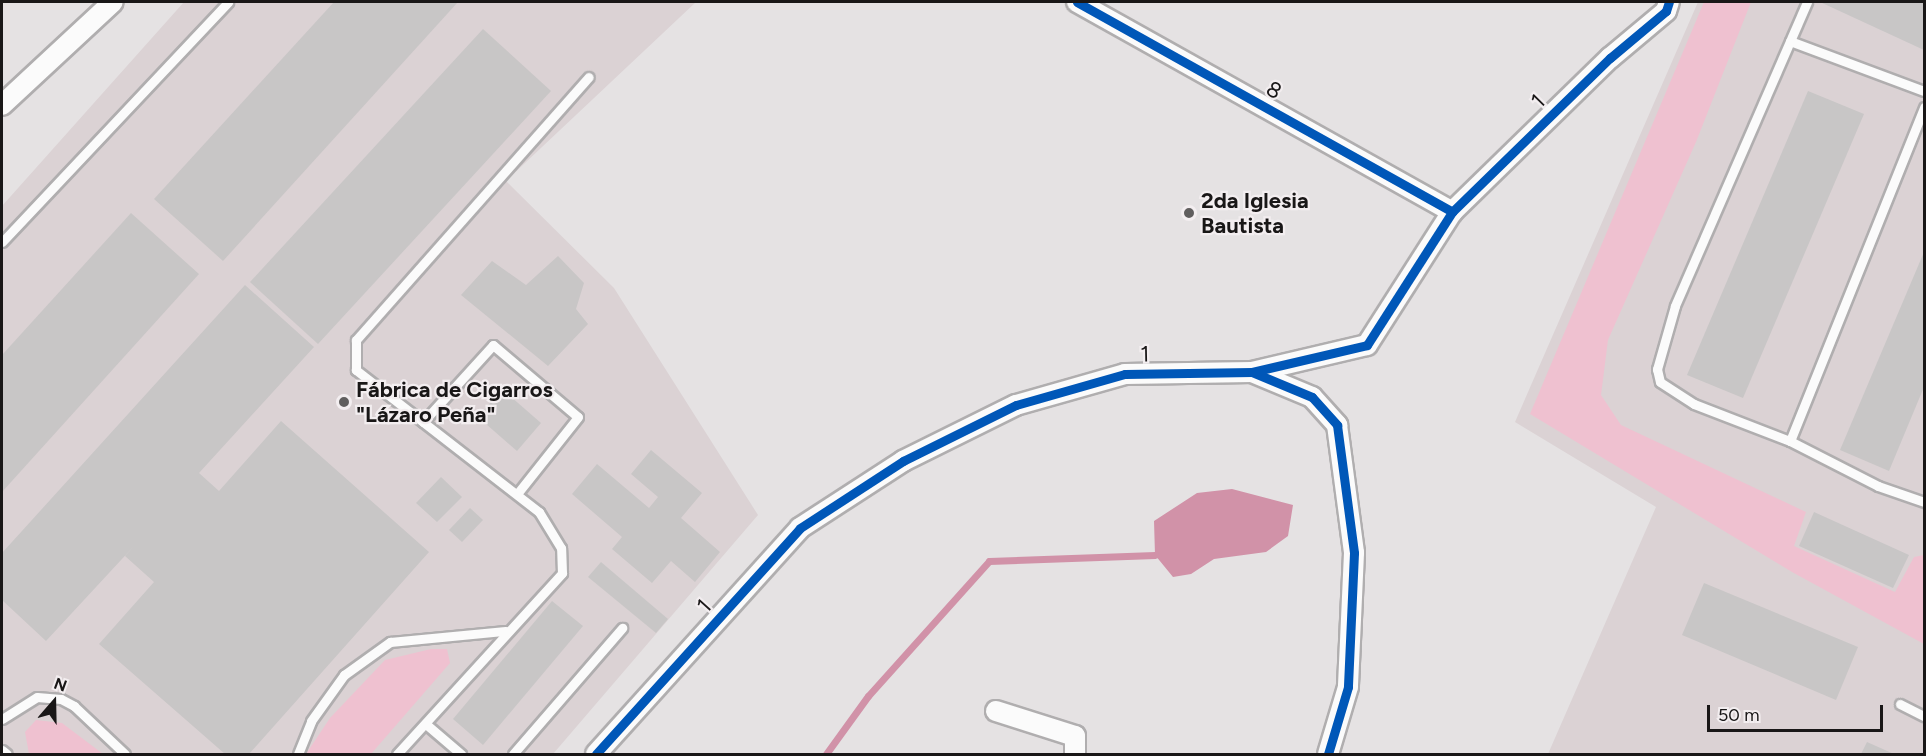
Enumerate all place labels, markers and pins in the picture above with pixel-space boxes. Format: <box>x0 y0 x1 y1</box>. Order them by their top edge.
place label: 2da Iglesia Bautista <box>1201 187 1309 238</box>
marker: 2da Iglesia Bautista <box>1182 206 1196 220</box>
place label: Fábrica de Cigarros "Lázaro Peña" <box>356 376 553 428</box>
marker: Fábrica de Cigarros "Lázaro Peña" <box>337 395 351 409</box>

